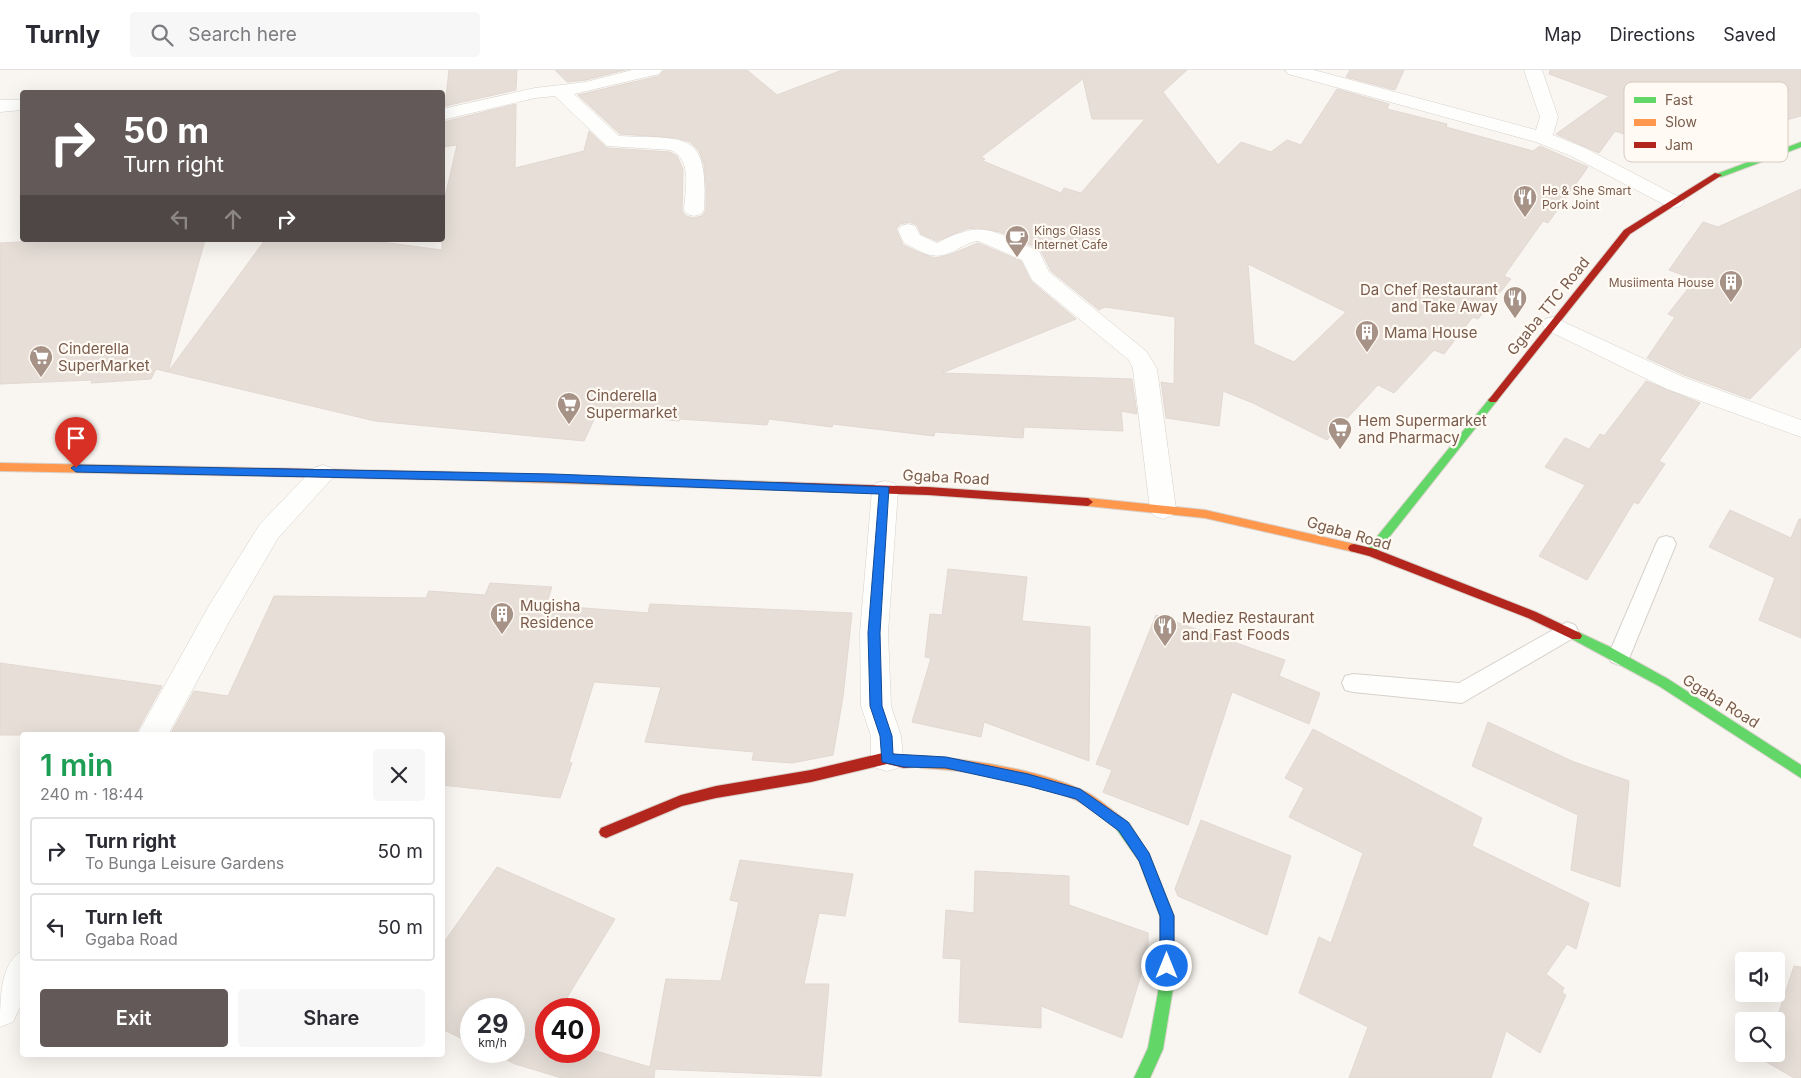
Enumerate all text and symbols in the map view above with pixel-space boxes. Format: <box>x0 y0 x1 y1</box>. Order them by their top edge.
search box <box>130 12 480 57</box>
text: Turnly <box>25 20 100 49</box>
icon: search <box>148 21 176 49</box>
text: Search here <box>188 23 297 46</box>
text: Map <box>1544 24 1582 45</box>
text: Directions <box>1610 24 1695 45</box>
text: Saved <box>1723 24 1776 45</box>
legend <box>1624 82 1788 162</box>
text: Fast <box>1665 91 1693 108</box>
text: 50 m <box>123 109 209 151</box>
icon: right <box>40 110 105 175</box>
text: Slow <box>1665 113 1697 130</box>
text: Jam <box>1665 136 1693 153</box>
text: Turn right <box>123 151 224 177</box>
place label: He & She Smart Pork Joint <box>1542 183 1631 212</box>
restaurant icon: He & She Smart Pork Joint <box>1512 184 1538 218</box>
icon: left <box>166 205 194 233</box>
icon: ahead <box>219 205 247 233</box>
icon: right <box>272 205 300 233</box>
place label: Kings Glass Internet Cafe <box>1034 223 1108 252</box>
cafe icon: Kings Glass Internet Cafe <box>1004 224 1030 258</box>
street label: Ggaba TTC Road <box>1503 253 1593 359</box>
building icon: Musiimenta House <box>1718 269 1744 303</box>
place label: Musiimenta House <box>1609 275 1714 290</box>
place label: Da Chef Restaurant and Take Away <box>1360 280 1499 316</box>
restaurant icon: Da Chef Restaurant and Take Away <box>1502 285 1528 319</box>
building icon: Mama House <box>1354 319 1380 353</box>
place label: Mama House <box>1384 323 1477 342</box>
place label: Cinderella SuperMarket <box>58 339 150 375</box>
supermarket icon: Cinderella SuperMarket <box>28 344 54 378</box>
place label: Cinderella Supermarket <box>586 386 677 422</box>
supermarket icon: Cinderella Supermarket <box>556 391 582 425</box>
place label: Hem Supermarket and Pharmacy <box>1358 411 1487 447</box>
supermarket icon: Hem Supermarket and Pharmacy <box>1327 416 1353 450</box>
pin <box>55 417 97 468</box>
icon: arrive <box>62 424 90 452</box>
street label: Ggaba Road <box>902 465 990 489</box>
street label: Ggaba Road <box>1305 512 1393 554</box>
place label: Mugisha Residence <box>520 596 594 632</box>
building icon: Mugisha Residence <box>489 601 515 635</box>
place label: Mediez Restaurant and Fast Foods <box>1182 608 1314 644</box>
restaurant icon: Mediez Restaurant and Fast Foods <box>1152 613 1178 647</box>
street label: Ggaba Road <box>1679 670 1763 732</box>
text: 1 min <box>40 747 113 783</box>
button: close <box>373 749 425 801</box>
text: 240 m · 18:44 <box>40 784 144 804</box>
text: Turn right <box>85 830 176 853</box>
icon: right <box>42 837 70 865</box>
text: 50 m <box>377 840 423 863</box>
text: To Bunga Leisure Gardens <box>85 853 284 873</box>
text: Turn left <box>85 906 163 929</box>
icon: left <box>42 913 70 941</box>
text: 50 m <box>377 916 423 939</box>
text: Ggaba Road <box>85 929 178 949</box>
position arrow <box>1140 939 1192 991</box>
map controls <box>1735 952 1785 1062</box>
button: sound <box>1735 952 1785 1002</box>
button: Exit <box>40 989 228 1047</box>
button: Share <box>238 989 425 1047</box>
speed limit sign: 40 <box>535 998 600 1063</box>
text: 29 <box>477 1009 508 1039</box>
button: search <box>1735 1012 1785 1062</box>
text: km/h <box>478 1035 507 1050</box>

